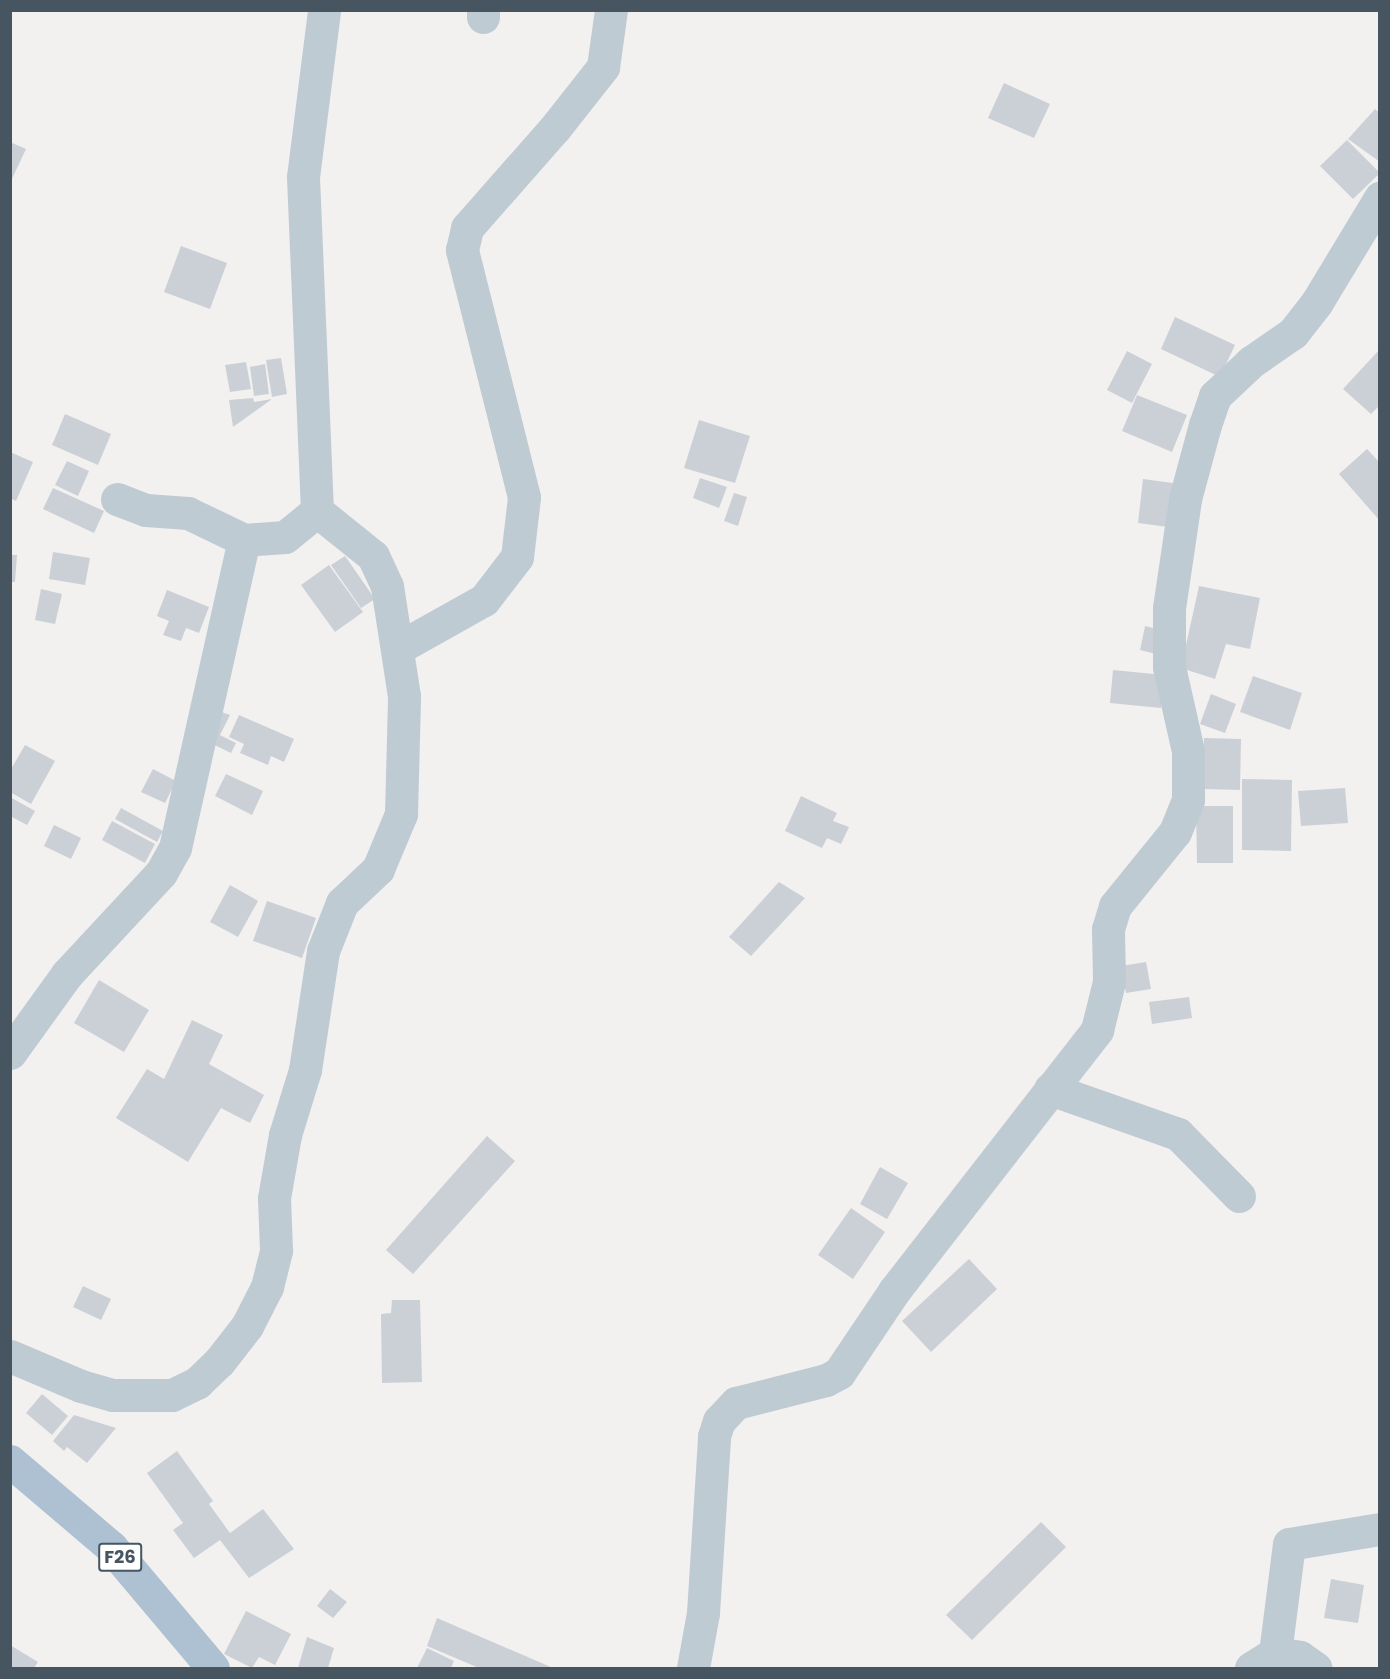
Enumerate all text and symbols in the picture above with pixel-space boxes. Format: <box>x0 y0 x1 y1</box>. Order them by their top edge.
road number: F26 <box>98 1542 142 1572</box>

